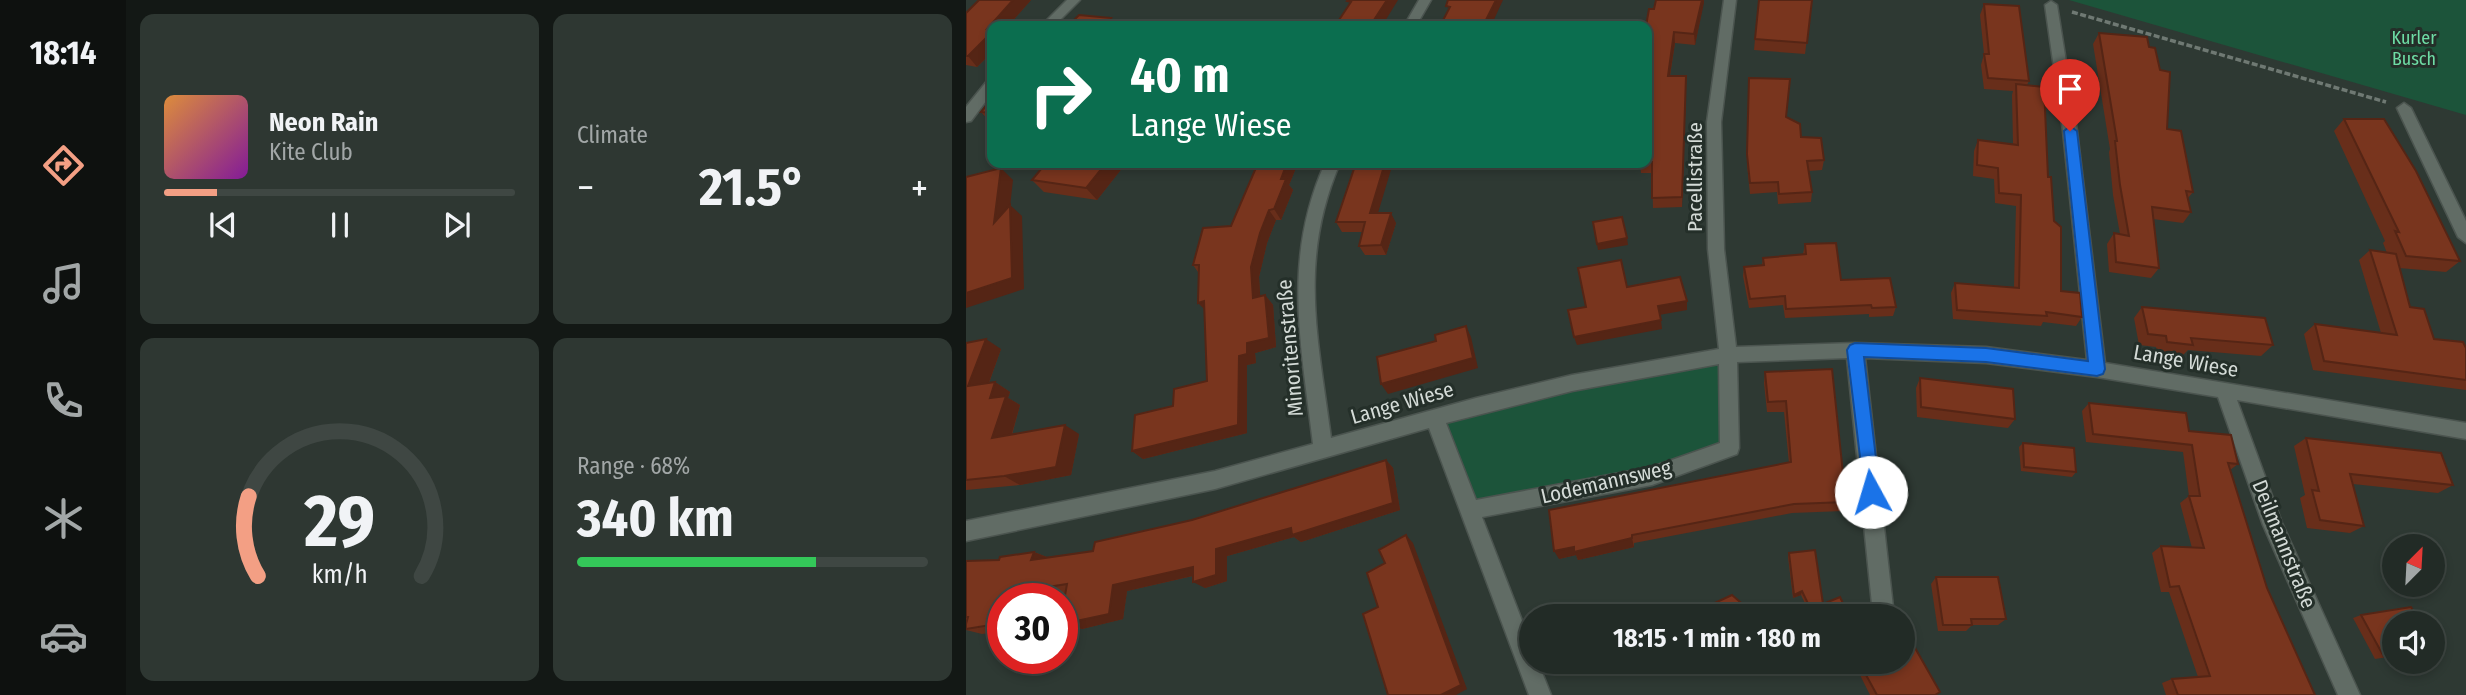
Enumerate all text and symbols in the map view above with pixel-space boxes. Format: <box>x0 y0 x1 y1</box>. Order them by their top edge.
park label: Kurler Busch <box>2392 27 2437 70</box>
text: 18:14 <box>30 34 96 72</box>
text: 40 m <box>1130 46 1230 105</box>
icon: right <box>1015 49 1106 140</box>
pin <box>2040 59 2100 131</box>
icon: arrive <box>2051 70 2089 108</box>
text: Lange Wiese <box>1130 106 1292 144</box>
text: Neon Rain <box>269 107 378 138</box>
text: Climate <box>577 121 648 149</box>
street label: Pacellistraße <box>1682 122 1708 232</box>
text: Kite Club <box>269 138 353 166</box>
icon: directions <box>39 141 88 190</box>
text: 21.5° <box>699 156 806 219</box>
text: − <box>577 165 594 211</box>
text: + <box>911 165 928 211</box>
icon: previous <box>204 206 242 244</box>
icon: pause <box>321 206 359 244</box>
icon: next <box>438 206 476 244</box>
icon: music <box>39 259 88 308</box>
street label: Minoritenstraße <box>1271 278 1309 418</box>
street label: Lange Wiese <box>2132 339 2240 383</box>
icon: phone <box>39 376 88 425</box>
street label: Lange Wiese <box>1347 376 1457 430</box>
text: Range · 68% <box>577 452 690 480</box>
street label: Lodemannsweg <box>1538 454 1674 510</box>
position arrow <box>1834 455 1908 529</box>
street label: Deilmannstraße <box>2246 476 2322 612</box>
text: 29 <box>303 478 375 565</box>
text: 340 km <box>577 487 734 550</box>
icon: climate <box>39 494 88 543</box>
north arrow <box>2382 534 2445 597</box>
map controls <box>2382 534 2445 674</box>
text: km/h <box>312 559 367 589</box>
speed limit sign: 30 <box>987 583 1078 674</box>
button: sound <box>2382 611 2445 674</box>
icon: car <box>39 612 88 661</box>
text: 18:15 · 1 min · 180 m <box>1613 623 1821 654</box>

